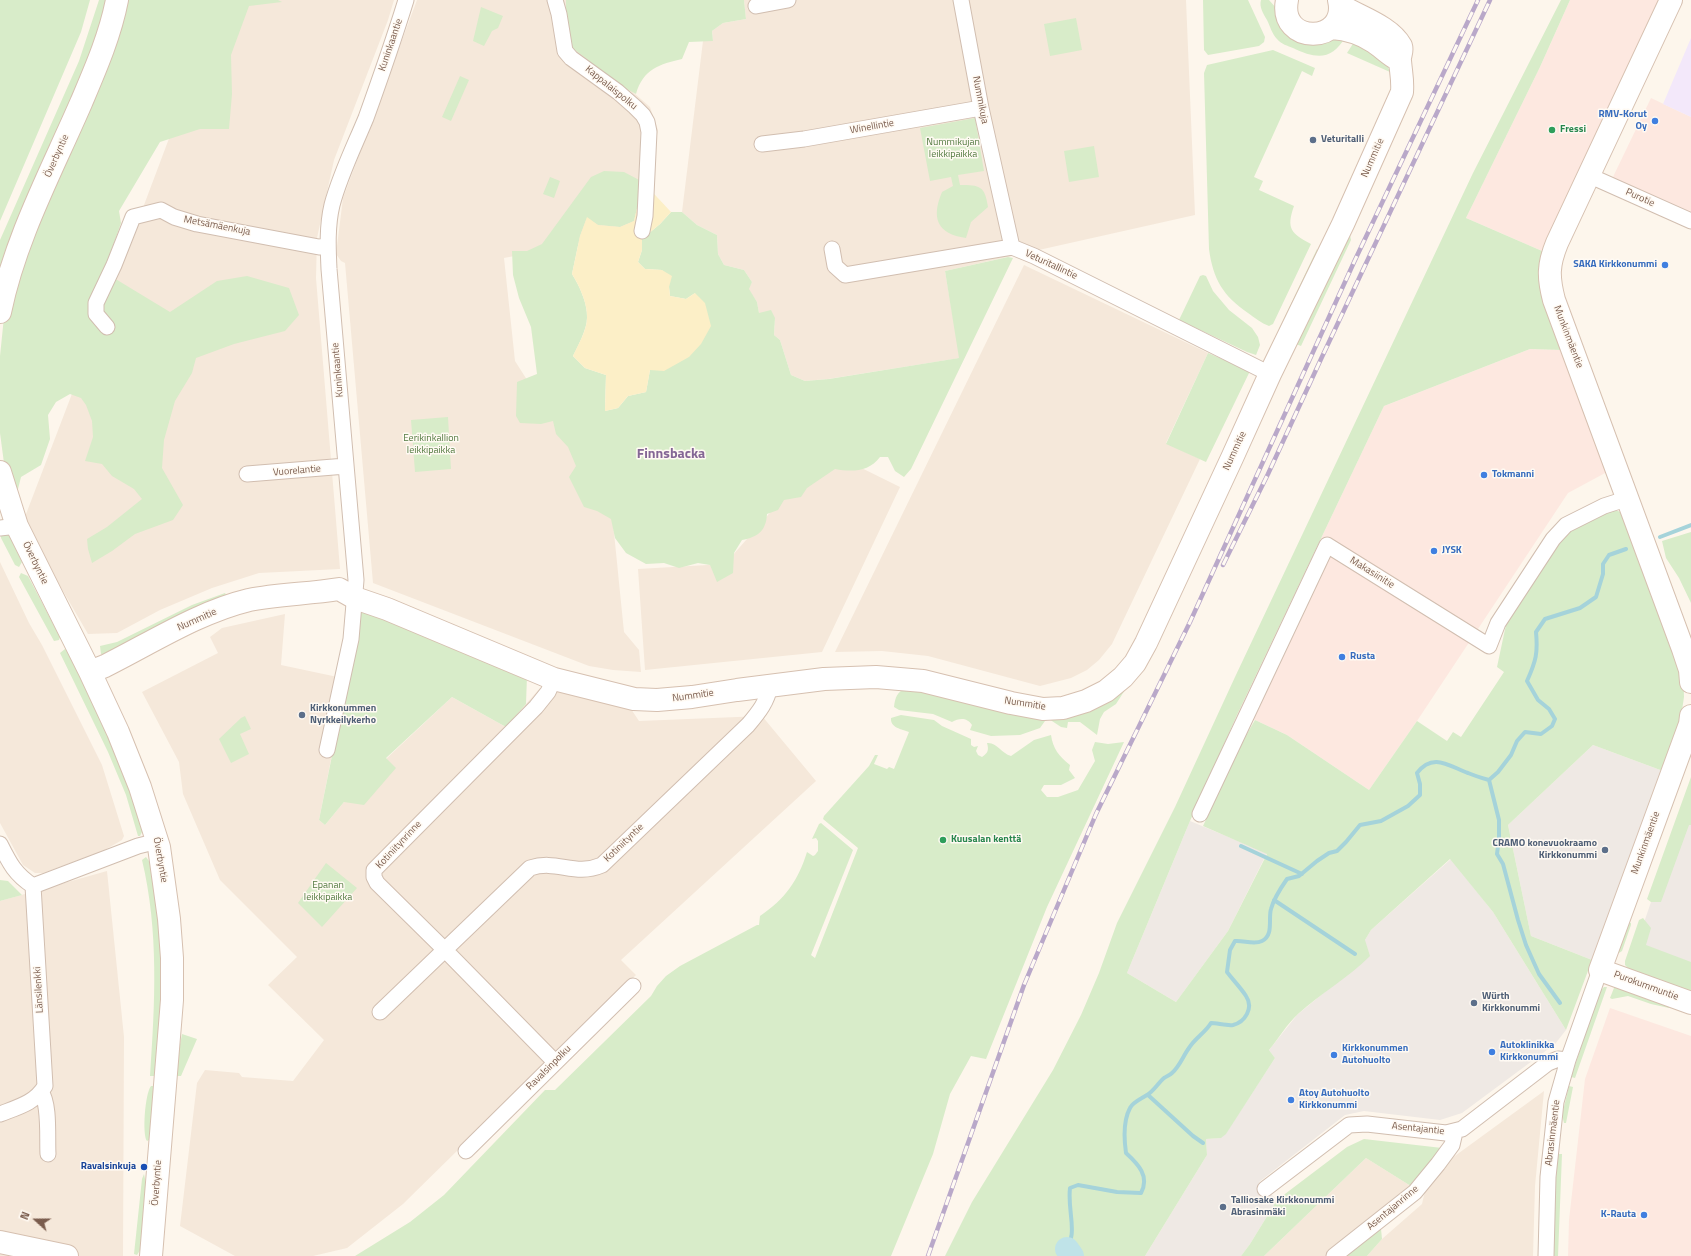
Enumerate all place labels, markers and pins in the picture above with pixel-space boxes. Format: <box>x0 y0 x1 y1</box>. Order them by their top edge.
place label: RMV-Korut Oy <box>1598 109 1647 132</box>
marker: RMV-Korut Oy <box>1650 116 1660 126</box>
place label: Fressi <box>1560 124 1586 136</box>
marker: Fressi <box>1547 125 1557 135</box>
place label: Veturitalli <box>1321 134 1364 146</box>
marker: Veturitalli <box>1308 135 1318 145</box>
place label: SAKA Kirkkonummi <box>1573 259 1657 271</box>
marker: SAKA Kirkkonummi <box>1660 260 1670 270</box>
place label: Tokmanni <box>1492 469 1534 481</box>
marker: Tokmanni <box>1479 470 1489 480</box>
place label: JYSK <box>1442 545 1462 557</box>
marker: JYSK <box>1429 546 1439 556</box>
place label: Rusta <box>1350 651 1375 663</box>
marker: Rusta <box>1337 652 1347 662</box>
place label: Kirkkonummen Nyrkkeilykerho <box>310 703 376 726</box>
marker: Kirkkonummen Nyrkkeilykerho <box>297 710 307 720</box>
place label: Kuusalan kenttä <box>951 834 1021 846</box>
marker: Kuusalan kenttä <box>938 835 948 845</box>
place label: CRAMO konevuokraamo Kirkkonummi <box>1493 838 1597 862</box>
marker: CRAMO konevuokraamo Kirkkonummi <box>1600 845 1610 855</box>
place label: Würth Kirkkonummi <box>1482 991 1540 1014</box>
marker: Würth Kirkkonummi <box>1469 998 1479 1008</box>
place label: Autoklinikka Kirkkonummi <box>1500 1040 1558 1064</box>
place label: Kirkkonummen Autohuolto <box>1342 1043 1408 1066</box>
marker: Autoklinikka Kirkkonummi <box>1487 1047 1497 1057</box>
marker: Kirkkonummen Autohuolto <box>1329 1050 1339 1060</box>
place label: Atoy Autohuolto Kirkkonummi <box>1299 1088 1370 1112</box>
marker: Atoy Autohuolto Kirkkonummi <box>1286 1095 1296 1105</box>
place label: Ravalsinkuja <box>81 1161 136 1173</box>
marker: Ravalsinkuja <box>139 1162 149 1172</box>
place label: Talliosake Kirkkonummi Abrasinmäki <box>1231 1195 1334 1218</box>
marker: Talliosake Kirkkonummi Abrasinmäki <box>1218 1202 1228 1212</box>
place label: K-Rauta <box>1601 1209 1636 1221</box>
marker: K-Rauta <box>1639 1210 1649 1220</box>

